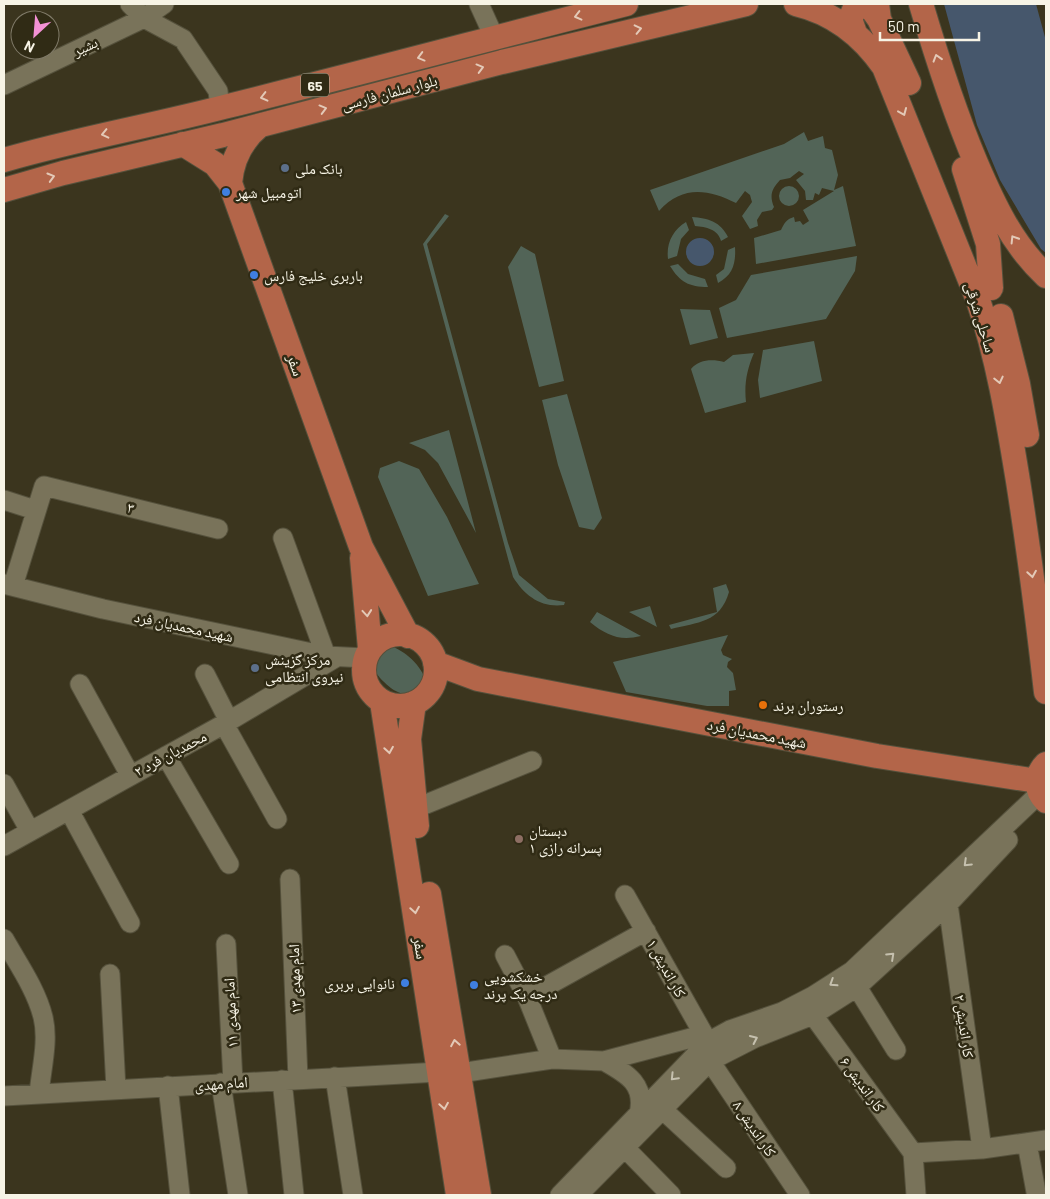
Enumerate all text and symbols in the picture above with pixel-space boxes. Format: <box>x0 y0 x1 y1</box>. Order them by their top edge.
north arrow <box>10 10 60 60</box>
one-way arrow <box>574 10 583 21</box>
scale bar <box>880 10 979 42</box>
text: 50 m <box>888 17 920 35</box>
one-way arrow <box>634 24 643 35</box>
street label: بشیر <box>69 32 101 61</box>
text: N <box>21 37 37 57</box>
one-way arrow <box>417 51 426 62</box>
one-way arrow <box>932 54 942 63</box>
one-way arrow <box>476 63 484 73</box>
street label: بلوار سلمان فارسی <box>339 71 439 115</box>
road number: 65 <box>301 74 329 96</box>
one-way arrow <box>260 92 268 102</box>
one-way arrow <box>319 104 328 115</box>
one-way arrow <box>897 107 908 116</box>
one-way arrow <box>101 128 110 139</box>
place label: بانک ملی <box>295 159 343 179</box>
marker: بانک ملی <box>279 162 291 174</box>
one-way arrow <box>46 172 54 182</box>
place label: اتومبیل شهر <box>235 183 302 203</box>
marker: اتومبیل شهر <box>220 186 232 198</box>
one-way arrow <box>1011 236 1021 245</box>
place label: باربری خلیج فارس <box>264 266 363 286</box>
marker: باربری خلیج فارس <box>248 269 260 281</box>
street label: ساحلی شرقی <box>960 280 1000 355</box>
street label: سفر <box>283 351 308 379</box>
one-way arrow <box>993 375 1004 384</box>
street label: ۳ <box>126 497 137 517</box>
one-way arrow <box>1026 571 1037 579</box>
street label: شهید محمدیان فرد <box>133 607 235 647</box>
one-way arrow <box>361 609 372 617</box>
place label: مرکز گزینش نیروی انتظامی <box>265 650 343 687</box>
marker: مرکز گزینش نیروی انتظامی <box>249 662 261 674</box>
place label: رستوران برند <box>773 696 844 716</box>
marker: رستوران برند <box>757 699 769 711</box>
street label: شهید محمدیان فرد <box>706 715 808 753</box>
street label: ۲ محمدیان فرد <box>131 726 210 781</box>
one-way arrow <box>384 746 394 754</box>
place label: دبستان پسرانه رازی ۱ <box>529 821 602 858</box>
marker: دبستان پسرانه رازی ۱ <box>513 833 525 845</box>
one-way arrow <box>963 857 972 866</box>
one-way arrow <box>409 907 420 915</box>
street label: سفر <box>409 935 432 960</box>
street label: ۱ کار اندیش <box>642 936 690 1001</box>
street label: ۱۳ امام مهدی <box>284 944 306 1014</box>
one-way arrow <box>886 953 895 962</box>
place label: خشکشویی درجه یک پرند <box>484 967 558 1003</box>
place label: نانوایی بربری <box>324 974 395 994</box>
street label: ۱۱ امام مهدی <box>219 977 243 1048</box>
marker: نانوایی بربری <box>399 977 411 989</box>
one-way arrow <box>829 977 839 986</box>
marker: خشکشویی درجه یک پرند <box>468 979 480 991</box>
street label: ۲ کار اندیش <box>950 993 978 1059</box>
one-way arrow <box>749 1035 758 1045</box>
one-way arrow <box>450 1039 460 1048</box>
street label: ۶ کار اندیش <box>835 1053 889 1116</box>
street label: امام مهدی <box>194 1072 248 1096</box>
one-way arrow <box>671 1072 680 1081</box>
street label: ۸ کار اندیش <box>728 1097 780 1161</box>
one-way arrow <box>438 1102 449 1110</box>

